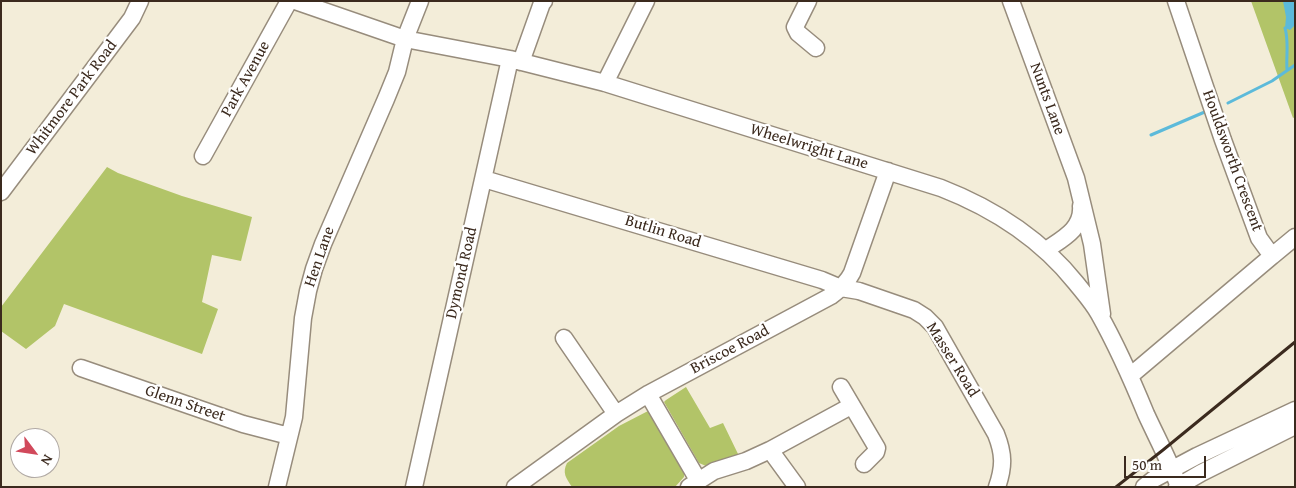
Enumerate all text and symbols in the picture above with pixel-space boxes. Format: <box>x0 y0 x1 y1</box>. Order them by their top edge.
street label: Whitmore Park Road <box>22 37 122 159</box>
street label: Park Avenue <box>217 38 275 120</box>
street label: Nunts Lane <box>1025 60 1069 138</box>
street label: Houldsworth Crescent <box>1197 88 1267 234</box>
street label: Wheelwright Lane <box>748 120 870 174</box>
street label: Butlin Road <box>623 211 703 253</box>
street label: Hen Lane <box>301 224 339 290</box>
street label: Dymond Road <box>442 225 482 321</box>
street label: Masser Road <box>921 319 983 401</box>
street label: Briscoe Road <box>687 321 773 379</box>
street label: Glenn Street <box>142 381 228 427</box>
north arrow <box>10 428 60 478</box>
scale bar <box>1126 446 1208 478</box>
text: N <box>36 451 58 469</box>
text: 50 m <box>1132 454 1162 475</box>

